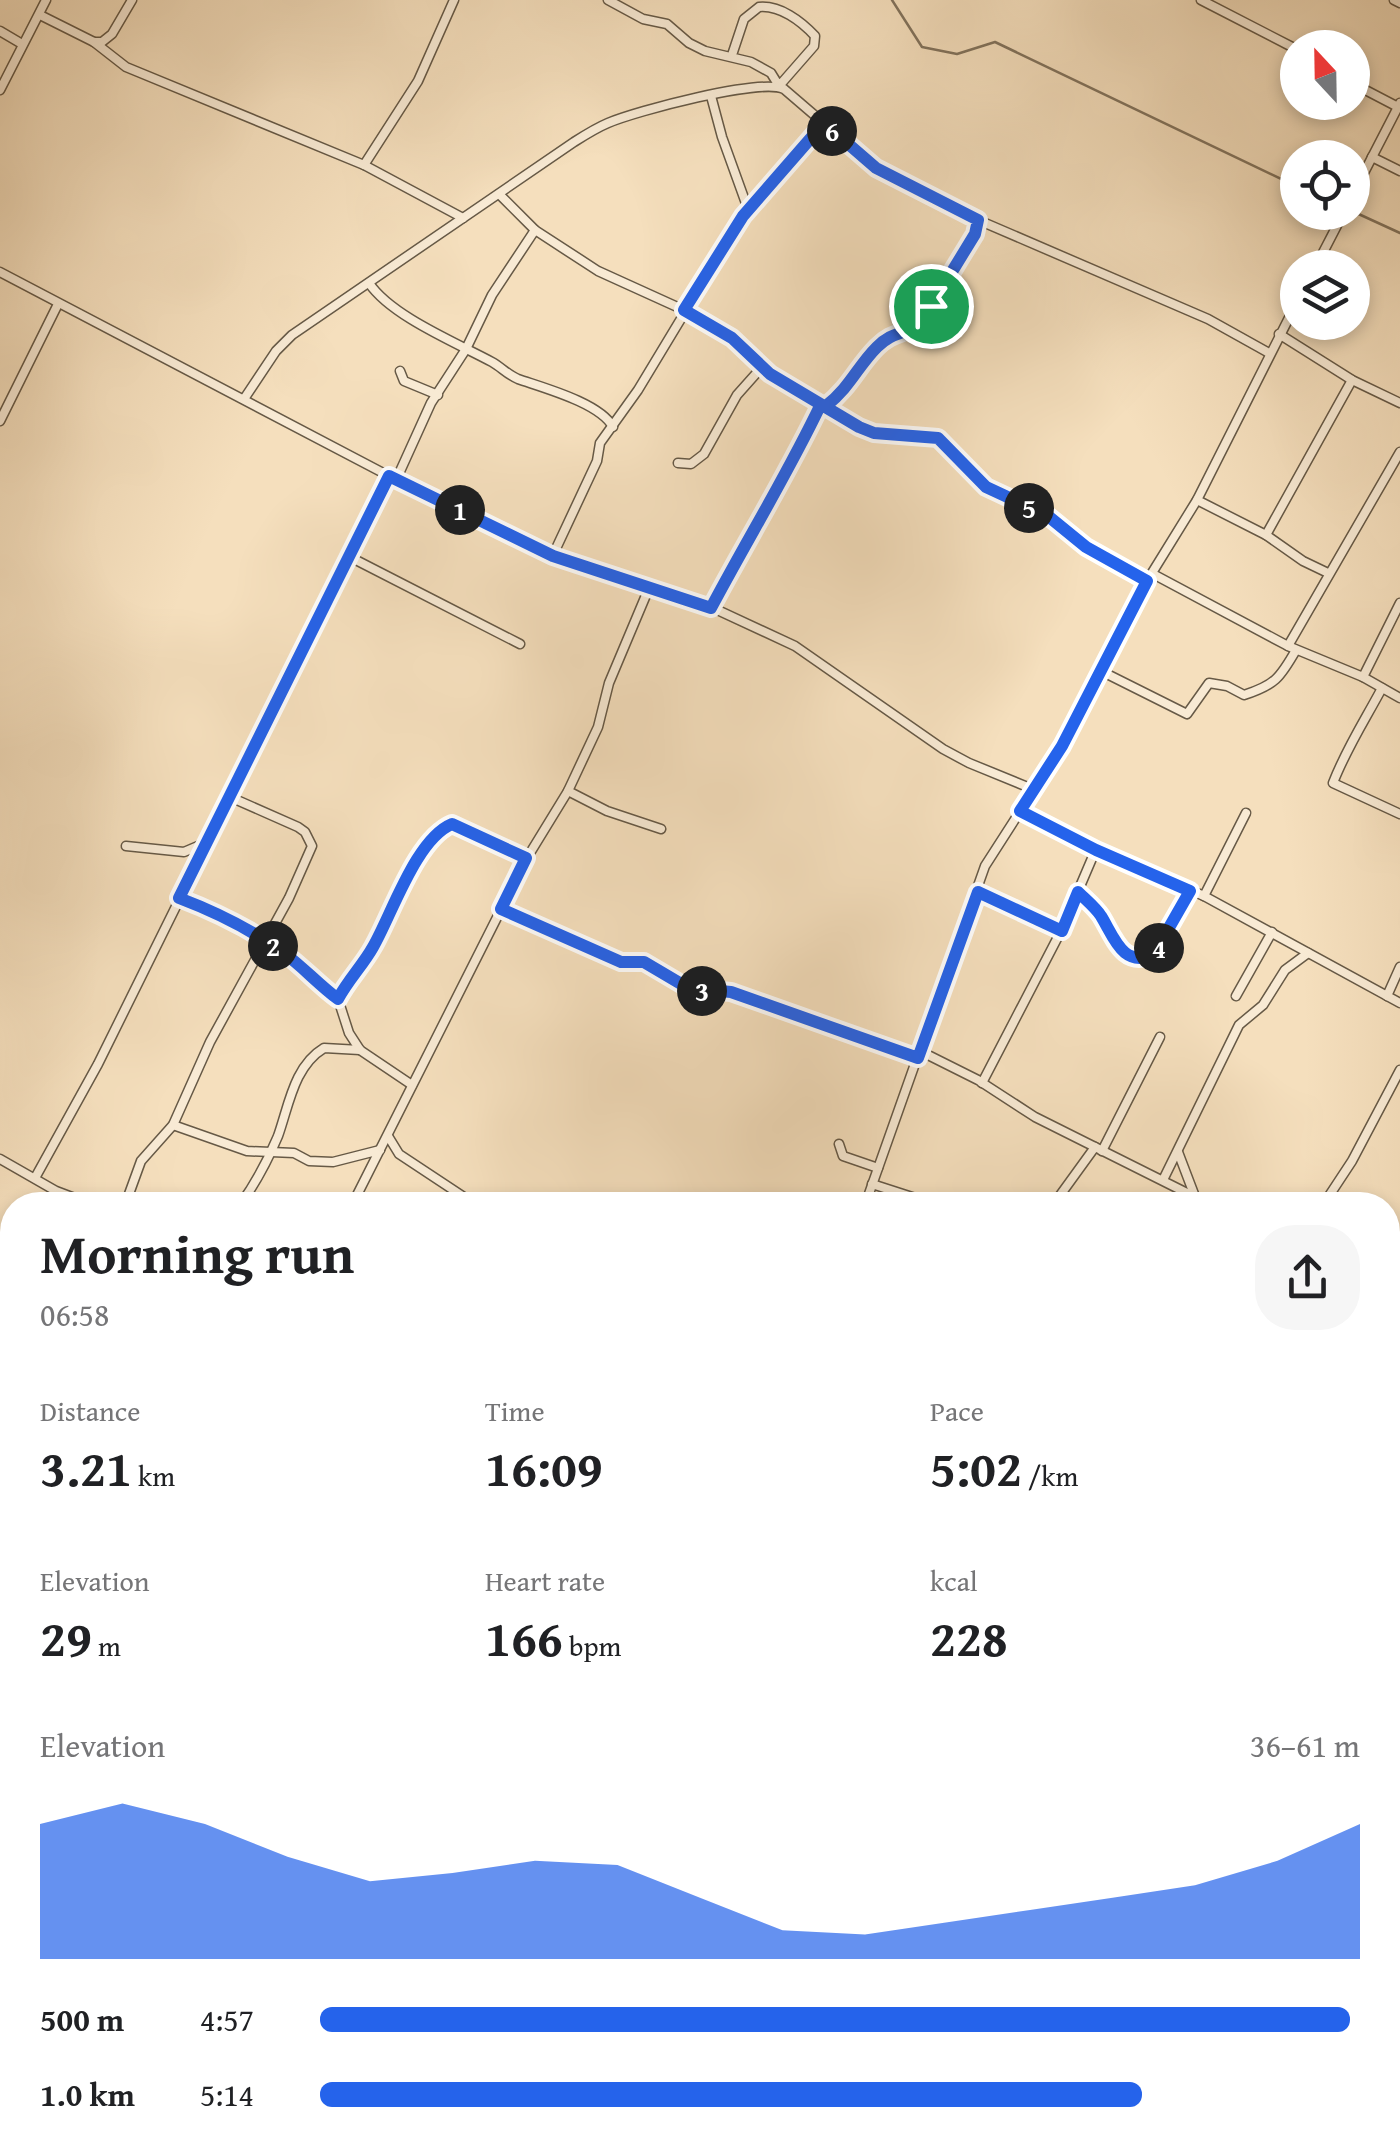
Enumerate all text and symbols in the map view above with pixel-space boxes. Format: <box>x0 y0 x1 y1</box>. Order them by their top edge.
north arrow <box>1280 30 1370 120</box>
map controls <box>1280 30 1370 340</box>
pin: 6 <box>807 106 857 156</box>
text: 6 <box>825 110 839 151</box>
button: locate <box>1280 140 1370 230</box>
button: layers <box>1280 250 1370 340</box>
pin <box>889 264 974 349</box>
icon: arrive <box>904 279 959 334</box>
pin: 5 <box>1004 483 1054 533</box>
pin: 1 <box>435 485 485 535</box>
text: 5 <box>1022 487 1036 528</box>
text: 1 <box>453 489 467 530</box>
pin: 2 <box>248 921 298 971</box>
pin: 4 <box>1134 923 1184 973</box>
text: 2 <box>266 925 280 966</box>
text: 4 <box>1152 927 1166 968</box>
pin: 3 <box>677 966 727 1016</box>
text: 3 <box>695 970 709 1011</box>
text: Morning run <box>40 1213 354 1293</box>
button: share <box>1255 1225 1360 1330</box>
text: 06:58 <box>40 1291 109 1338</box>
text: Distance <box>40 1390 140 1431</box>
text: Time <box>485 1390 545 1431</box>
text: Pace <box>930 1390 984 1431</box>
text: 3.21 <box>40 1431 132 1504</box>
text: 16:09 <box>485 1431 603 1504</box>
text: 5:02 <box>930 1431 1022 1504</box>
text: km <box>132 1455 175 1496</box>
text: /km <box>1022 1455 1078 1496</box>
text: Elevation <box>40 1560 150 1601</box>
text: Heart rate <box>485 1560 605 1601</box>
text: kcal <box>930 1560 978 1601</box>
text: 29 <box>40 1601 92 1674</box>
text: 166 <box>485 1601 563 1674</box>
text: 228 <box>930 1601 1008 1674</box>
text: m <box>92 1625 121 1666</box>
text: bpm <box>563 1625 621 1666</box>
text: Elevation <box>40 1722 165 1769</box>
text: 36–61 m <box>1250 1722 1360 1769</box>
text: 500 m <box>40 1996 124 2043</box>
text: 4:57 <box>200 1996 254 2043</box>
text: 1.0 km <box>40 2071 135 2118</box>
text: 5:14 <box>200 2071 254 2118</box>

